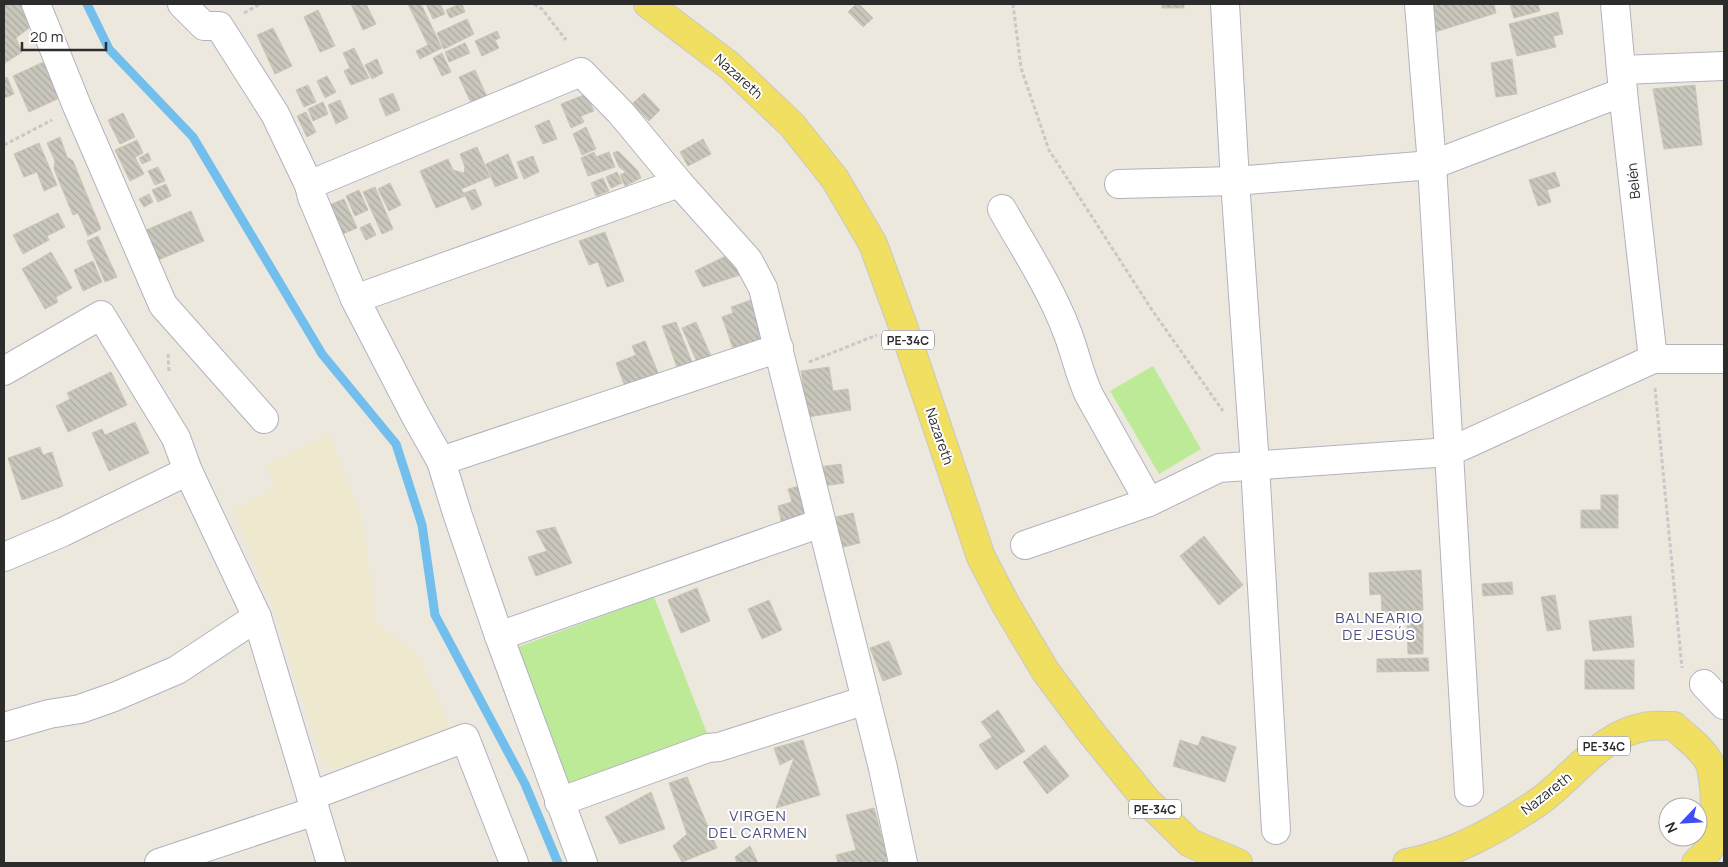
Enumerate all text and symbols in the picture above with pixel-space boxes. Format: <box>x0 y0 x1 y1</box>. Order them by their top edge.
scale bar <box>22 20 106 52</box>
text: 20 m <box>30 26 63 47</box>
street label: Nazareth <box>711 49 767 103</box>
street label: Belén <box>1622 162 1644 200</box>
road number: PE-34C <box>882 330 934 350</box>
street label: Nazareth <box>921 405 959 467</box>
district label: BALNEARIO DE JESÚS <box>1335 607 1423 645</box>
road number: PE-34C <box>1578 736 1630 756</box>
street label: Nazareth <box>1517 767 1575 819</box>
north arrow <box>1658 797 1708 847</box>
road number: PE-34C <box>1129 800 1181 819</box>
district label: VIRGEN DEL CARMEN <box>708 805 808 843</box>
text: N <box>1660 819 1682 836</box>

